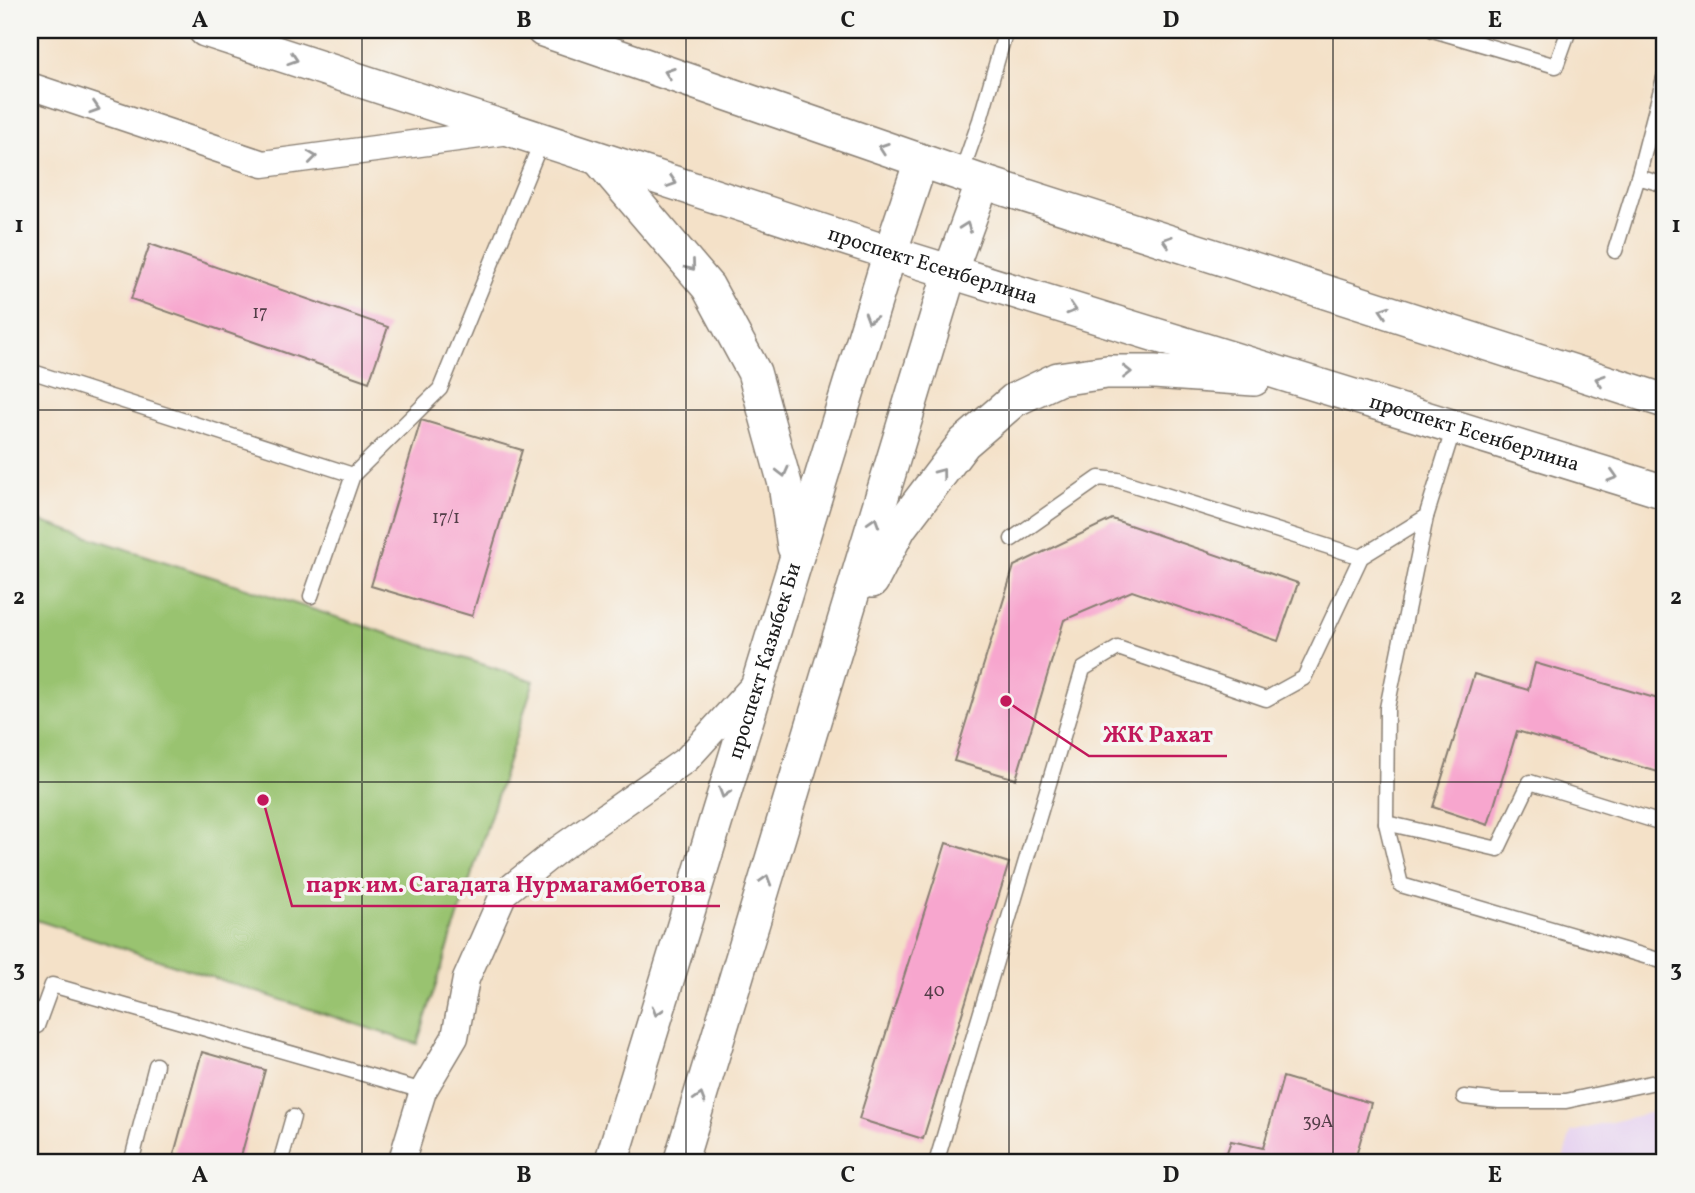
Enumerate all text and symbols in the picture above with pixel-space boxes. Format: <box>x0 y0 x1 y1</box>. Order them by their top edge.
text: A <box>192 5 208 37</box>
text: B <box>516 5 532 37</box>
text: C <box>841 5 855 37</box>
text: D <box>1163 5 1180 37</box>
text: E <box>1488 5 1502 37</box>
one-way arrow <box>286 50 298 65</box>
one-way arrow <box>663 67 675 81</box>
one-way arrow <box>88 100 100 114</box>
one-way arrow <box>878 142 890 156</box>
one-way arrow <box>307 150 318 165</box>
one-way arrow <box>665 174 678 188</box>
text: 1 <box>14 210 24 242</box>
text: 1 <box>1671 210 1681 242</box>
street label: проспект Есенберлина <box>824 219 1041 312</box>
one-way arrow <box>958 221 972 233</box>
one-way arrow <box>1162 235 1174 249</box>
one-way arrow <box>683 258 695 271</box>
house number: 17 <box>252 301 268 326</box>
one-way arrow <box>1065 301 1078 315</box>
one-way arrow <box>1378 304 1390 319</box>
one-way arrow <box>863 312 878 324</box>
one-way arrow <box>1122 364 1132 380</box>
one-way arrow <box>1595 374 1607 389</box>
street label: проспект Есенберлина <box>1366 387 1583 479</box>
one-way arrow <box>774 466 789 478</box>
one-way arrow <box>1607 467 1619 482</box>
one-way arrow <box>933 468 946 481</box>
house number: 17/1 <box>432 506 460 531</box>
one-way arrow <box>866 516 881 528</box>
street label: проспект Казыбек Би <box>721 559 809 763</box>
text: 2 <box>13 582 25 614</box>
text: 2 <box>1670 582 1682 614</box>
callout: ЖК Рахат <box>1089 712 1227 756</box>
text: ЖК Рахат <box>1103 720 1213 752</box>
one-way arrow <box>718 787 732 799</box>
callout: парк им. Сагадата Нурмагамбетова <box>292 862 720 906</box>
text: парк им. Сагадата Нурмагамбетова <box>306 870 706 902</box>
one-way arrow <box>757 875 772 887</box>
text: 3 <box>13 954 25 986</box>
text: 3 <box>1670 954 1682 986</box>
house number: 40 <box>923 979 945 1004</box>
one-way arrow <box>651 1005 666 1017</box>
one-way arrow <box>691 1092 706 1104</box>
house number: 39А <box>1303 1110 1334 1135</box>
text: A <box>192 1160 208 1192</box>
text: B <box>516 1160 532 1192</box>
text: C <box>841 1160 855 1192</box>
text: D <box>1163 1160 1180 1192</box>
text: E <box>1488 1160 1502 1192</box>

